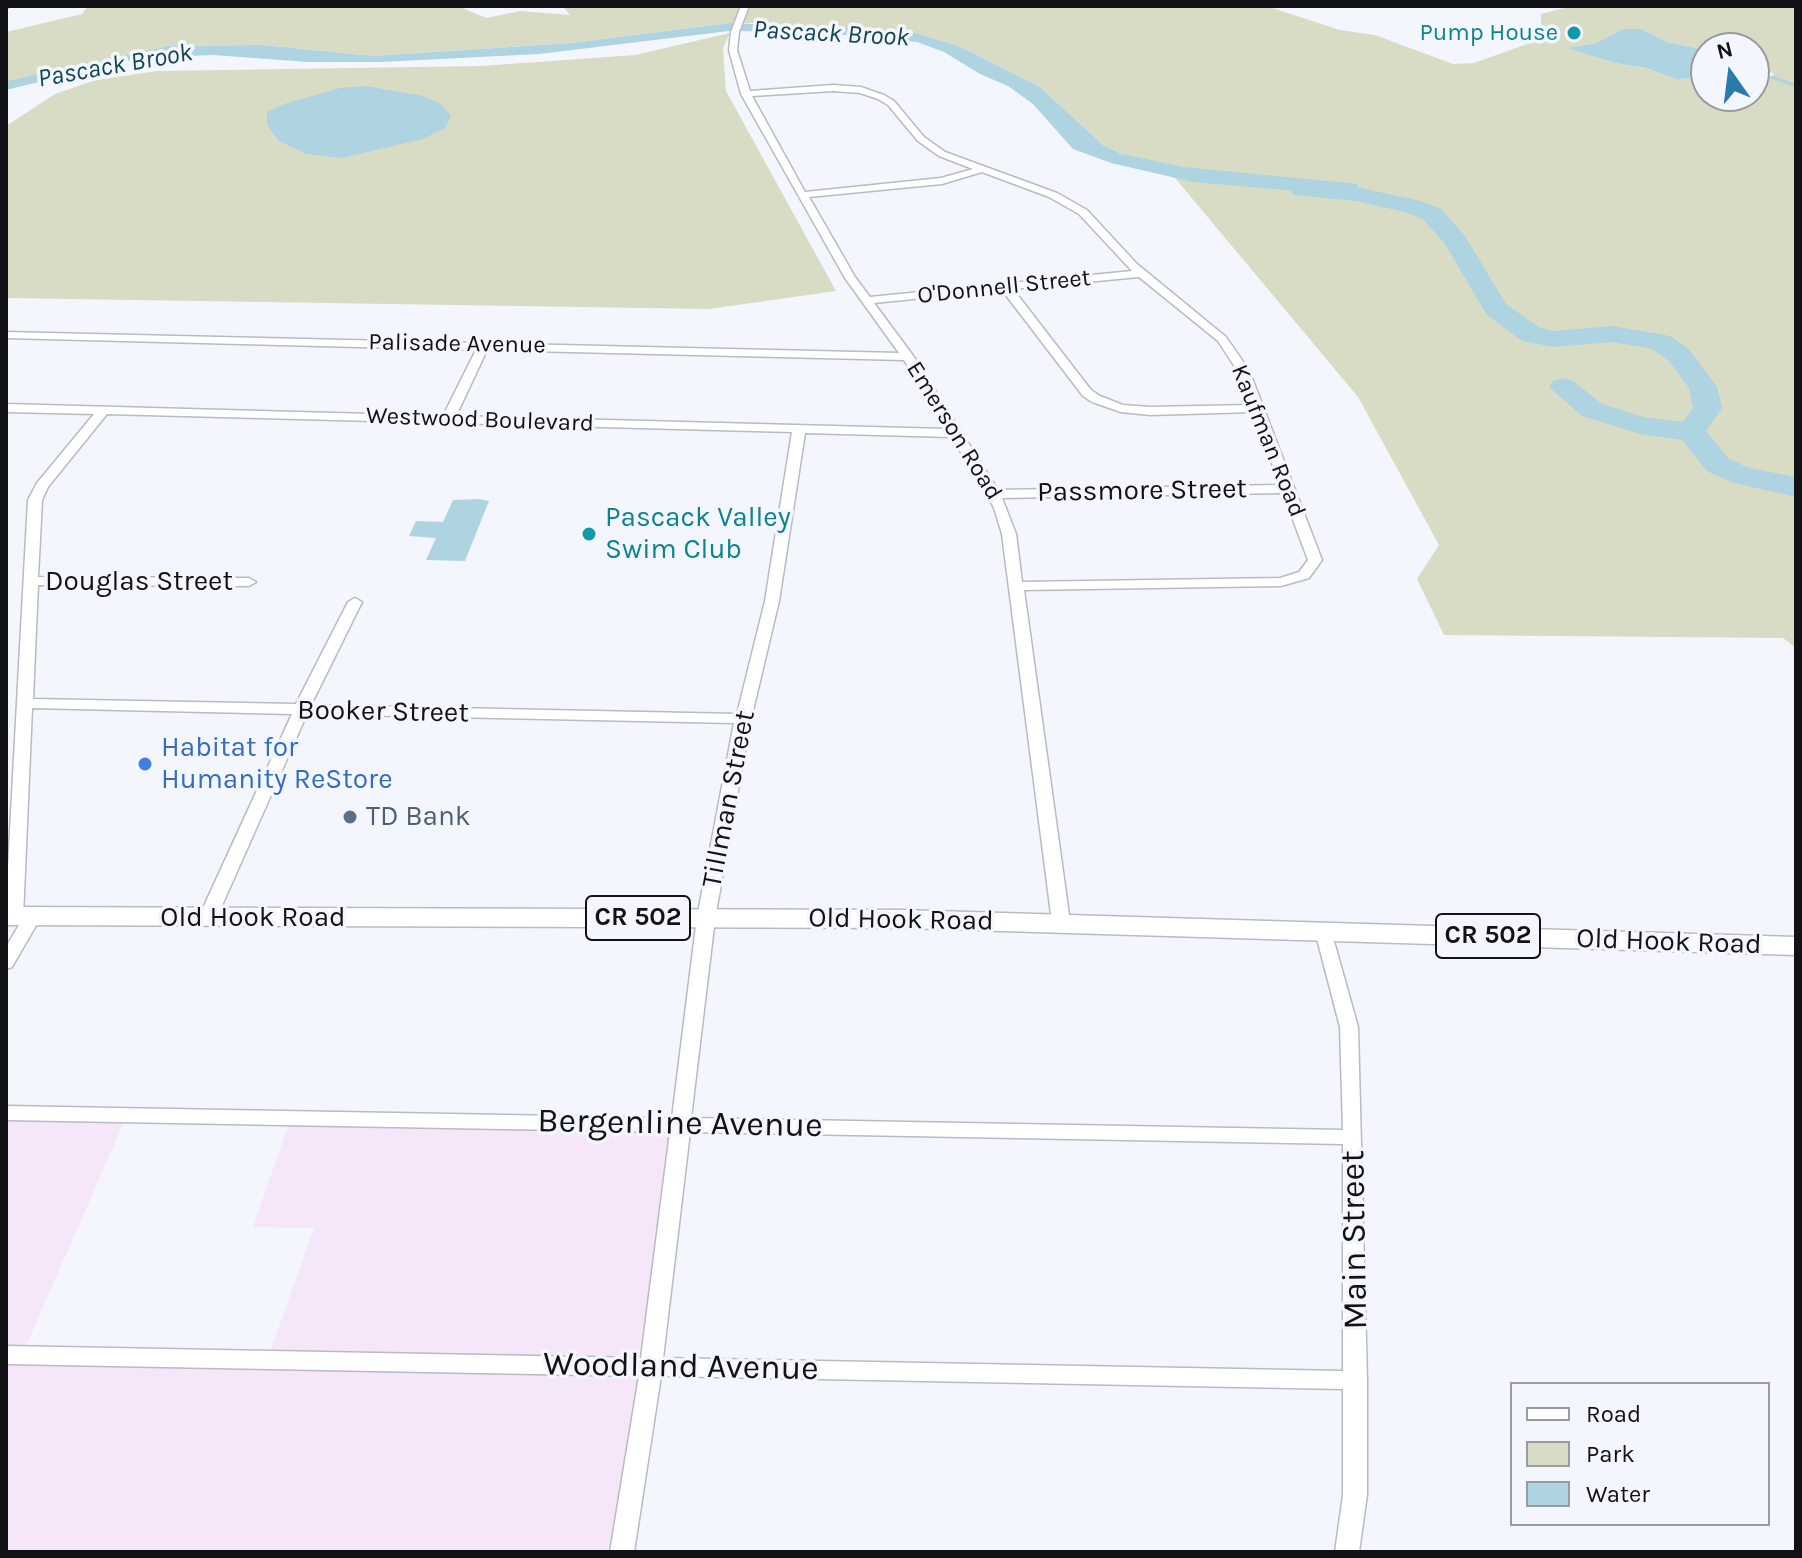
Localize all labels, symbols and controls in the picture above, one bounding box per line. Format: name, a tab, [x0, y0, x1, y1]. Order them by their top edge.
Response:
water label: Pascack Brook	[752, 14, 910, 54]
place label: Pump House	[1419, 19, 1558, 47]
marker: Pump House	[1565, 24, 1583, 42]
north arrow	[1690, 32, 1770, 112]
text: N	[1714, 36, 1735, 65]
water label: Pascack Brook	[35, 37, 195, 95]
street label: O'Donnell Street	[916, 264, 1092, 310]
street label: Palisade Avenue	[368, 328, 546, 360]
street label: Emerson Road	[900, 356, 1008, 506]
street label: Kaufman Road	[1224, 361, 1312, 521]
street label: Westwood Boulevard	[366, 402, 594, 438]
street label: Passmore Street	[1037, 472, 1247, 510]
place label: Pascack Valley Swim Club	[605, 501, 791, 567]
marker: Pascack Valley Swim Club	[580, 525, 598, 543]
street label: Douglas Street	[45, 565, 233, 599]
street label: Booker Street	[297, 694, 469, 730]
street label: Tillman Street	[695, 707, 763, 891]
place label: Habitat for Humanity ReStore	[161, 731, 393, 797]
marker: Habitat for Humanity ReStore	[136, 755, 154, 773]
place label: TD Bank	[366, 800, 471, 834]
marker: TD Bank	[341, 808, 359, 826]
road number: CR 502	[586, 896, 690, 940]
street label: Old Hook Road	[160, 901, 346, 935]
street label: Old Hook Road	[808, 902, 994, 938]
road number: CR 502	[1436, 914, 1540, 958]
street label: Old Hook Road	[1576, 922, 1762, 962]
street label: Bergenline Avenue	[537, 1101, 823, 1147]
street label: Main Street	[1333, 1150, 1377, 1330]
street label: Woodland Avenue	[543, 1344, 819, 1390]
legend	[1510, 1382, 1770, 1526]
text: Road	[1586, 1400, 1641, 1428]
text: Park	[1586, 1440, 1635, 1468]
text: Water	[1586, 1480, 1650, 1508]

